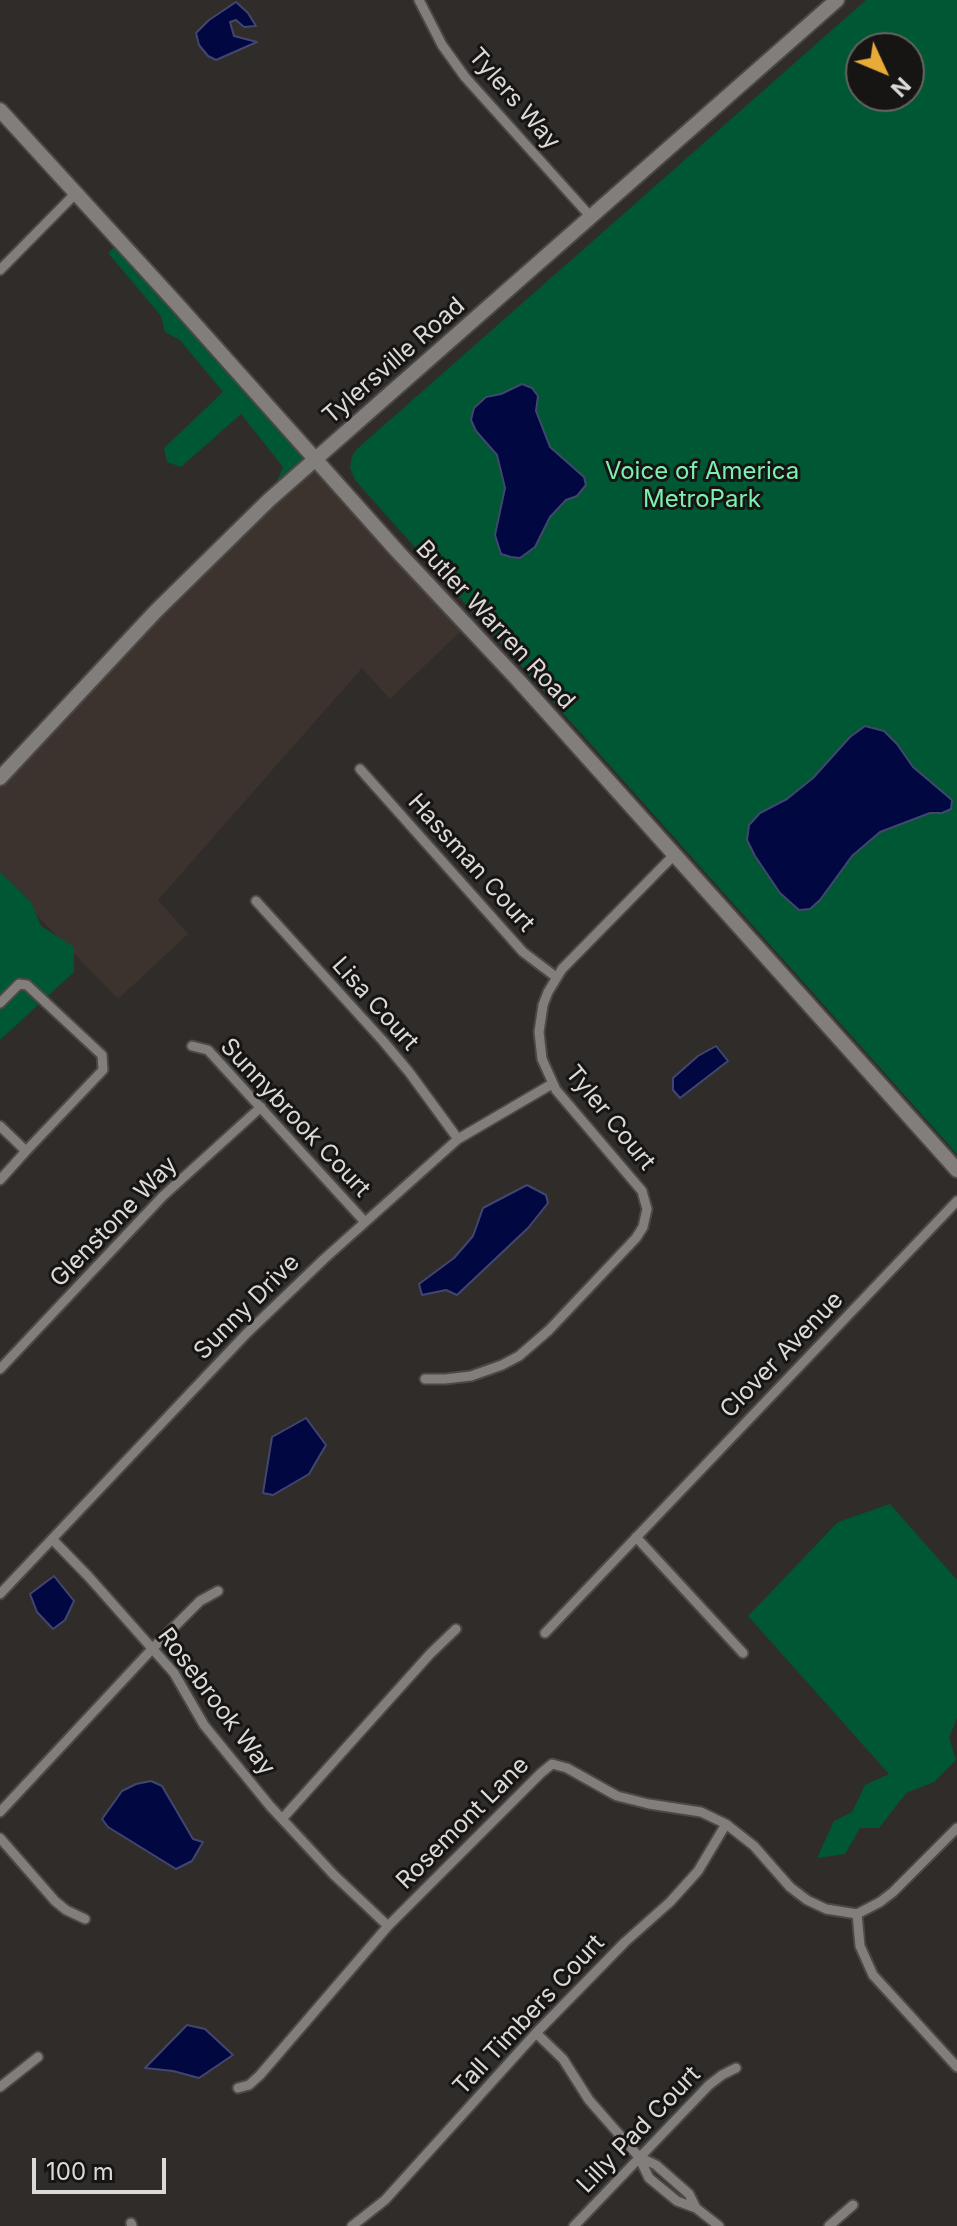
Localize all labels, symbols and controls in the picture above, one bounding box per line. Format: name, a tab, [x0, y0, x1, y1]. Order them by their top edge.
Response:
north arrow	[845, 32, 925, 112]
street label: Tylers Way	[462, 42, 566, 156]
text: N	[886, 72, 916, 102]
street label: Tylersville Road	[317, 292, 471, 430]
park label: Voice of America MetroPark	[605, 458, 799, 514]
street label: Butler Warren Road	[409, 535, 581, 715]
street label: Hassman Court	[402, 788, 540, 938]
street label: Lisa Court	[326, 951, 424, 1057]
street label: Sunnybrook Court	[214, 1033, 376, 1203]
street label: Tyler Court	[559, 1060, 661, 1176]
street label: Glenstone Way	[44, 1151, 184, 1293]
street label: Sunny Drive	[188, 1248, 306, 1366]
street label: Clover Avenue	[715, 1286, 849, 1424]
street label: Rosebrook Way	[151, 1623, 281, 1781]
street label: Rosemont Lane	[391, 1751, 535, 1895]
street label: Tall Timbers Court	[447, 1929, 611, 2101]
street label: Lilly Pad Court	[571, 2061, 707, 2199]
scale bar	[36, 2142, 170, 2192]
text: 100 m	[46, 2157, 114, 2186]

